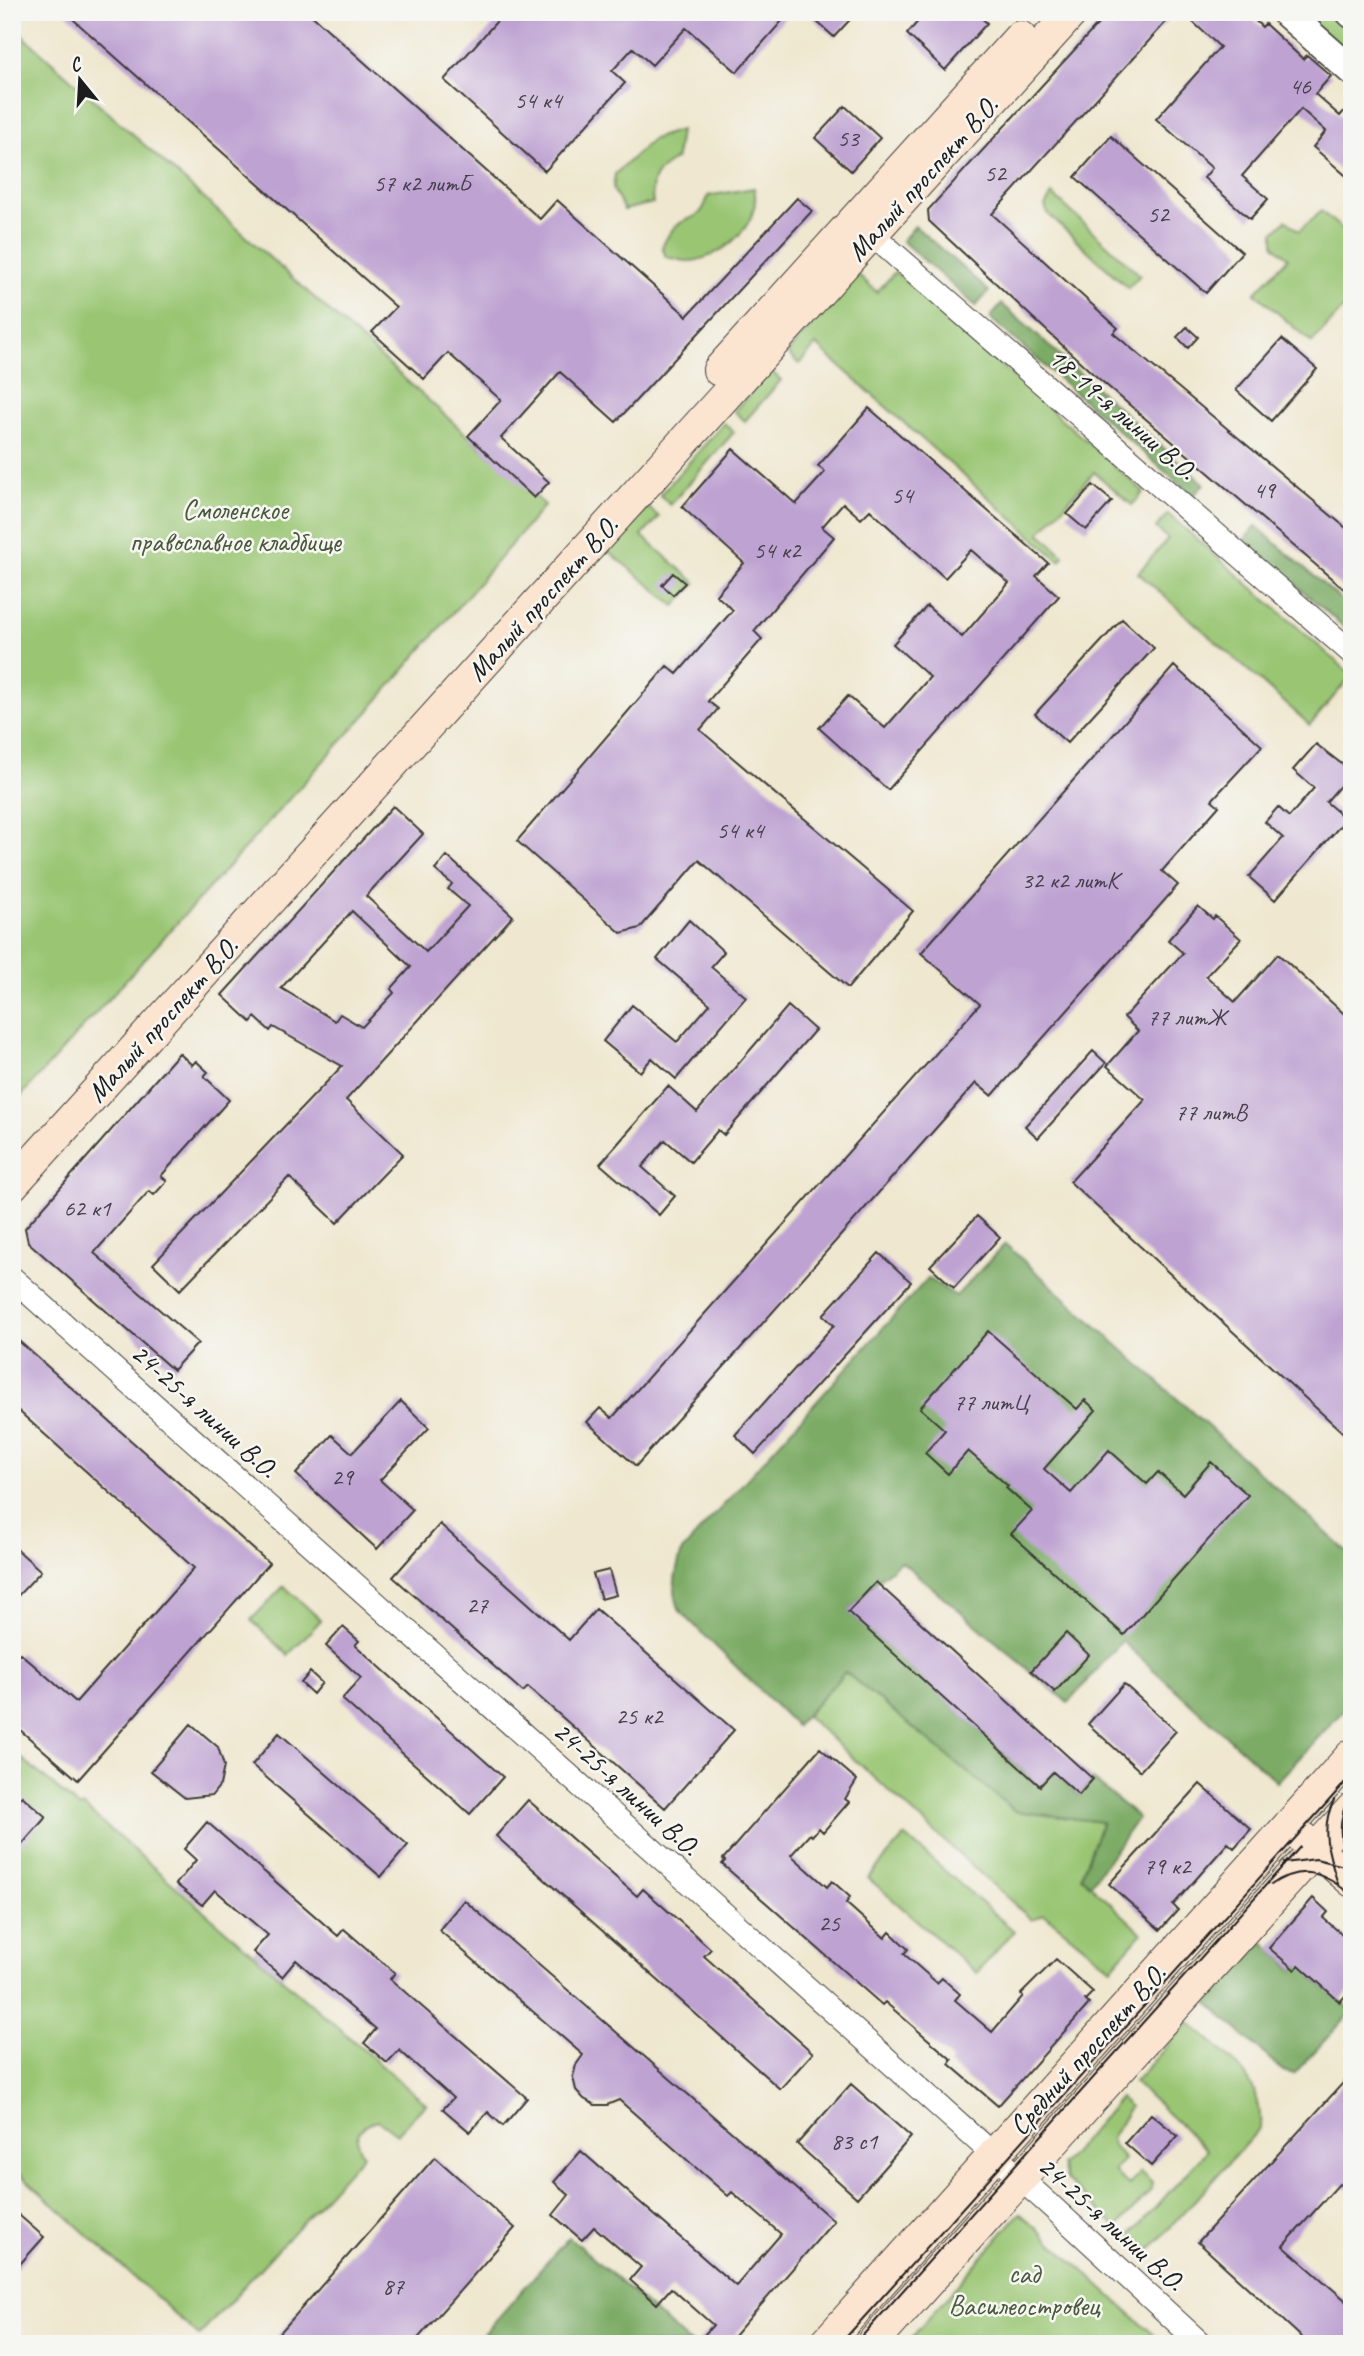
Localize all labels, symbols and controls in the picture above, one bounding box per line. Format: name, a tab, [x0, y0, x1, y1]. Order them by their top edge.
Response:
north arrow	[46, 46, 116, 116]
text: С	[67, 51, 86, 78]
house number: 46	[1289, 71, 1312, 101]
house number: 54 к4	[514, 85, 564, 115]
street label: Малый проспект В.О.	[839, 88, 1006, 268]
house number: 53	[837, 123, 861, 153]
house number: 52	[984, 158, 1008, 188]
house number: 57 к2 литБ	[373, 168, 474, 198]
house number: 52	[1147, 199, 1171, 229]
street label: 18-19-я линии В.О.	[1041, 339, 1205, 488]
house number: 49	[1253, 475, 1277, 505]
house number: 54	[891, 480, 915, 510]
park label: Смоленское православное кладбище	[129, 492, 342, 559]
street label: Малый проспект В.О.	[459, 508, 626, 688]
house number: 54 к2	[753, 535, 803, 565]
house number: 54 к4	[716, 815, 766, 845]
house number: 32 к2 литК	[1022, 865, 1123, 895]
street label: Малый проспект В.О.	[79, 929, 246, 1109]
house number: 77 литЖ	[1147, 1002, 1230, 1032]
house number: 77 литВ	[1175, 1097, 1249, 1127]
house number: 62 к1	[63, 1193, 112, 1223]
street label: 24-25-я линии В.О.	[124, 1335, 286, 1486]
house number: 77 литЦ	[953, 1387, 1031, 1417]
house number: 29	[331, 1462, 355, 1492]
house number: 27	[466, 1590, 489, 1620]
house number: 25 к2	[615, 1701, 665, 1731]
street label: 24-25-я линии В.О.	[546, 1713, 708, 1864]
house number: 79 к2	[1143, 1851, 1193, 1881]
house number: 25	[818, 1908, 841, 1938]
street label: Средний проспект В.О.	[1001, 1956, 1174, 2142]
house number: 83 с1	[831, 2126, 879, 2156]
street label: 24-25-я линии В.О.	[1031, 2148, 1193, 2299]
park label: сад Василеостровец	[948, 2256, 1101, 2323]
house number: 87	[382, 2271, 405, 2301]

